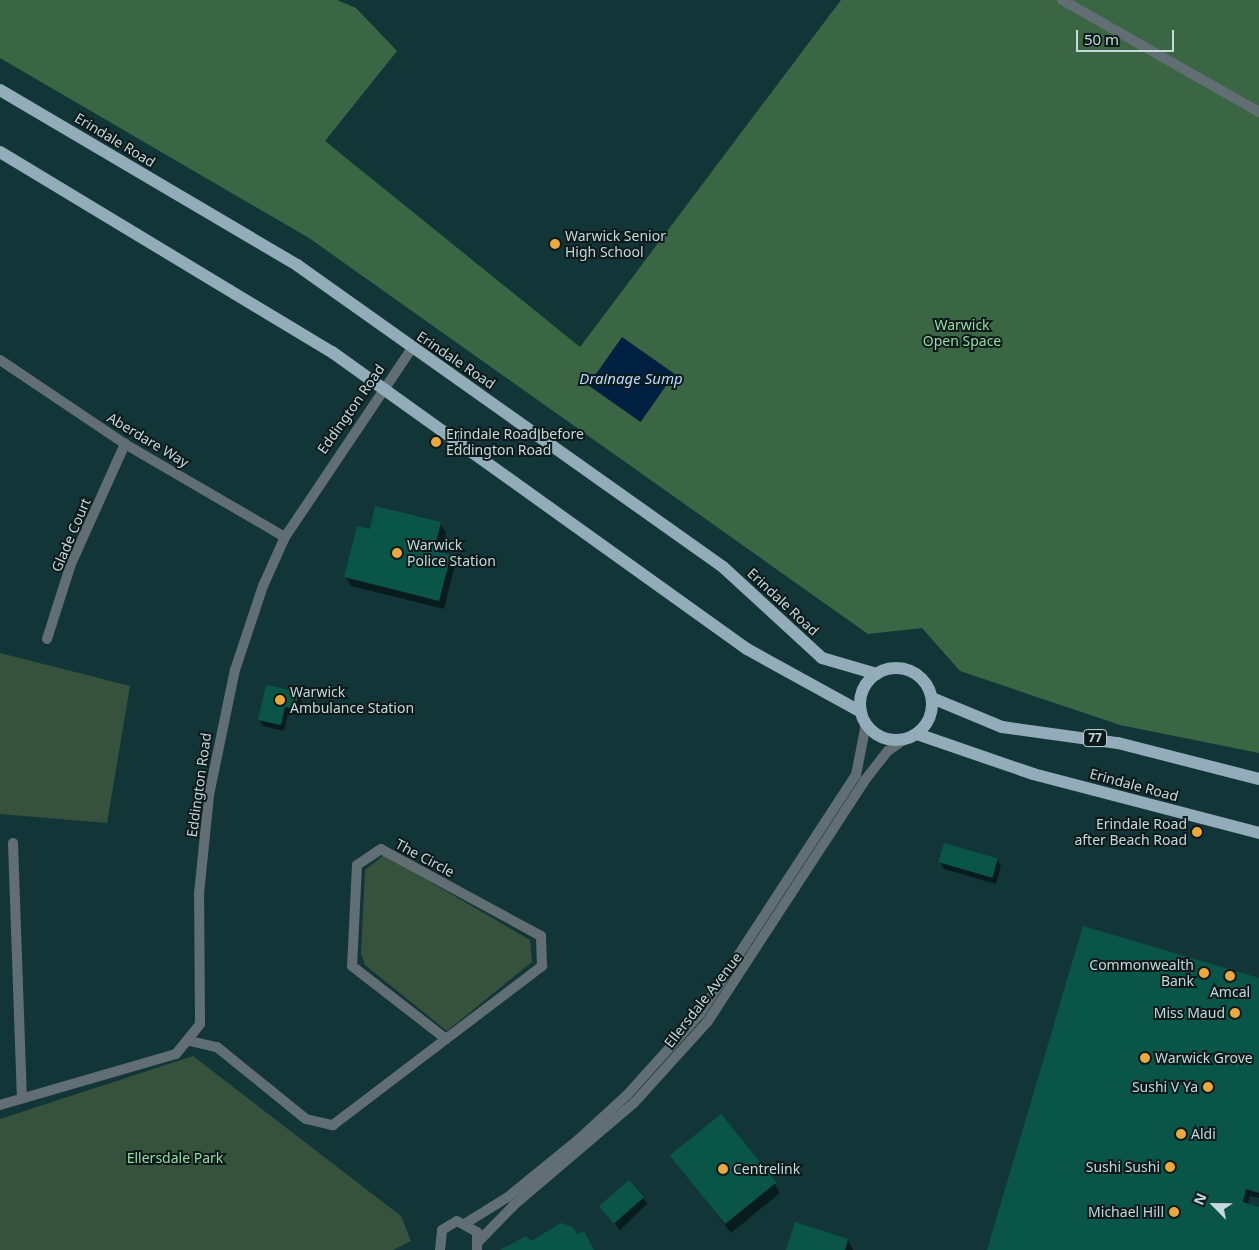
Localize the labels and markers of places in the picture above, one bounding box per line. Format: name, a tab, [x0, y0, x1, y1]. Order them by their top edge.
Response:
place label: Warwick Senior High School	[565, 228, 666, 260]
marker: Warwick Senior High School	[549, 238, 561, 250]
place label: Erindale Road before Eddington Road	[446, 426, 584, 458]
marker: Erindale Road before Eddington Road	[430, 436, 442, 448]
place label: Warwick Police Station	[407, 537, 496, 570]
marker: Warwick Police Station	[391, 547, 403, 559]
place label: Warwick Ambulance Station	[290, 684, 414, 716]
marker: Warwick Ambulance Station	[274, 694, 286, 706]
place label: Erindale Road after Beach Road	[1074, 816, 1187, 849]
marker: Erindale Road after Beach Road	[1191, 826, 1203, 838]
place label: Commonwealth Bank	[1089, 957, 1194, 990]
marker: Commonwealth Bank	[1198, 967, 1210, 979]
marker: Amcal	[1224, 970, 1236, 982]
place label: Amcal	[1210, 984, 1250, 1000]
place label: Miss Maud	[1154, 1005, 1225, 1021]
marker: Miss Maud	[1229, 1007, 1241, 1019]
place label: Warwick Grove	[1155, 1050, 1253, 1066]
marker: Warwick Grove	[1139, 1052, 1151, 1064]
place label: Sushi V Ya	[1132, 1079, 1198, 1095]
marker: Sushi V Ya	[1202, 1081, 1214, 1093]
place label: Aldi	[1191, 1126, 1216, 1142]
marker: Aldi	[1175, 1128, 1187, 1140]
place label: Sushi Sushi	[1086, 1159, 1160, 1175]
place label: Centrelink	[733, 1161, 800, 1177]
marker: Sushi Sushi	[1164, 1161, 1176, 1173]
marker: Centrelink	[717, 1163, 729, 1175]
place label: Michael Hill	[1088, 1204, 1164, 1220]
marker: Michael Hill	[1168, 1206, 1180, 1218]

